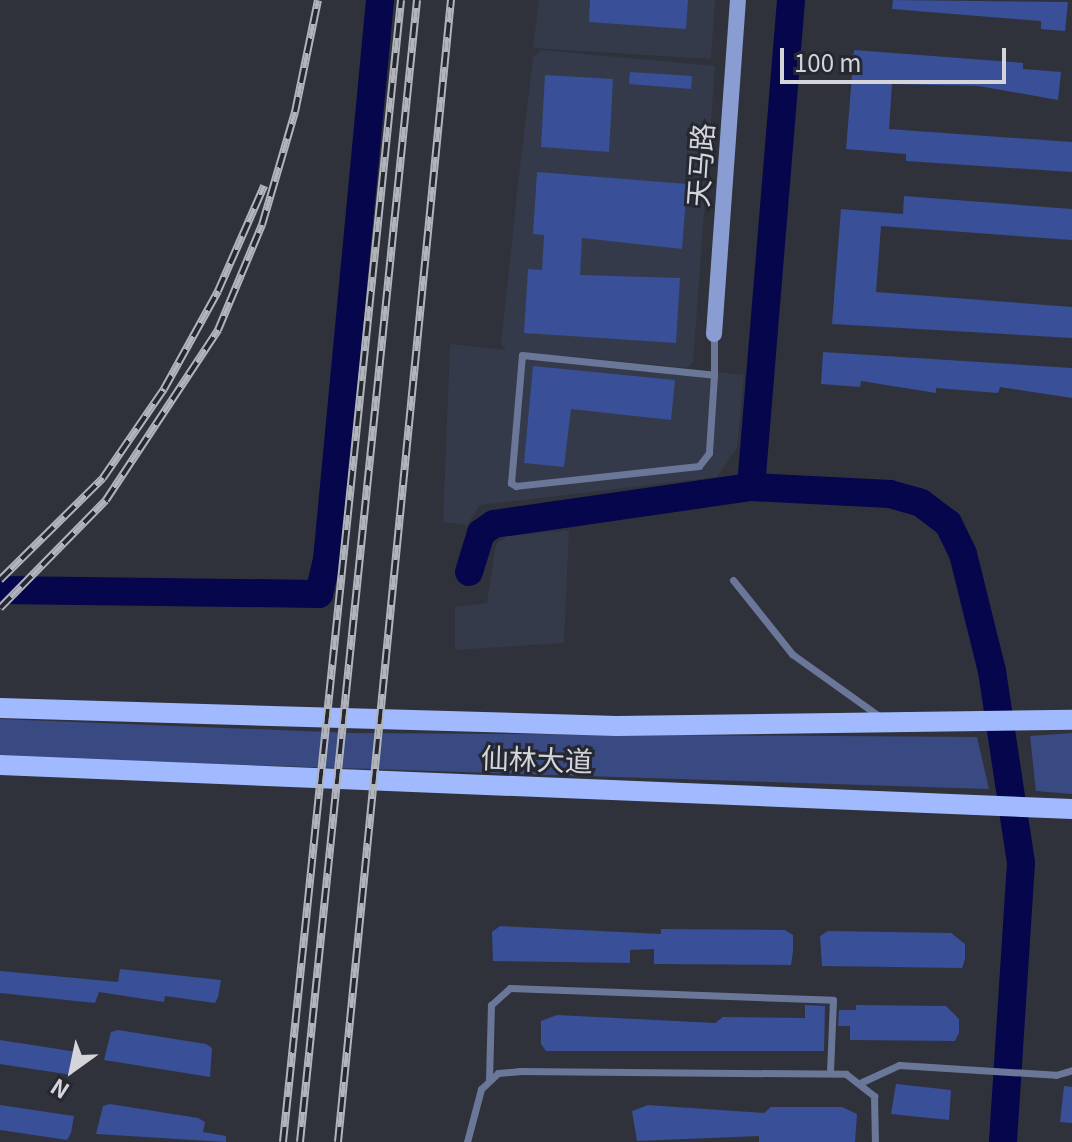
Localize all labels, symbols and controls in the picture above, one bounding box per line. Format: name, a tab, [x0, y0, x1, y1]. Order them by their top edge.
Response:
scale bar	[784, 32, 1010, 82]
text: 100 m	[794, 44, 862, 79]
street label: 天马路	[679, 122, 719, 208]
street label: 仙林大道	[480, 739, 594, 777]
north arrow	[32, 1030, 112, 1110]
text: N	[43, 1072, 75, 1108]

